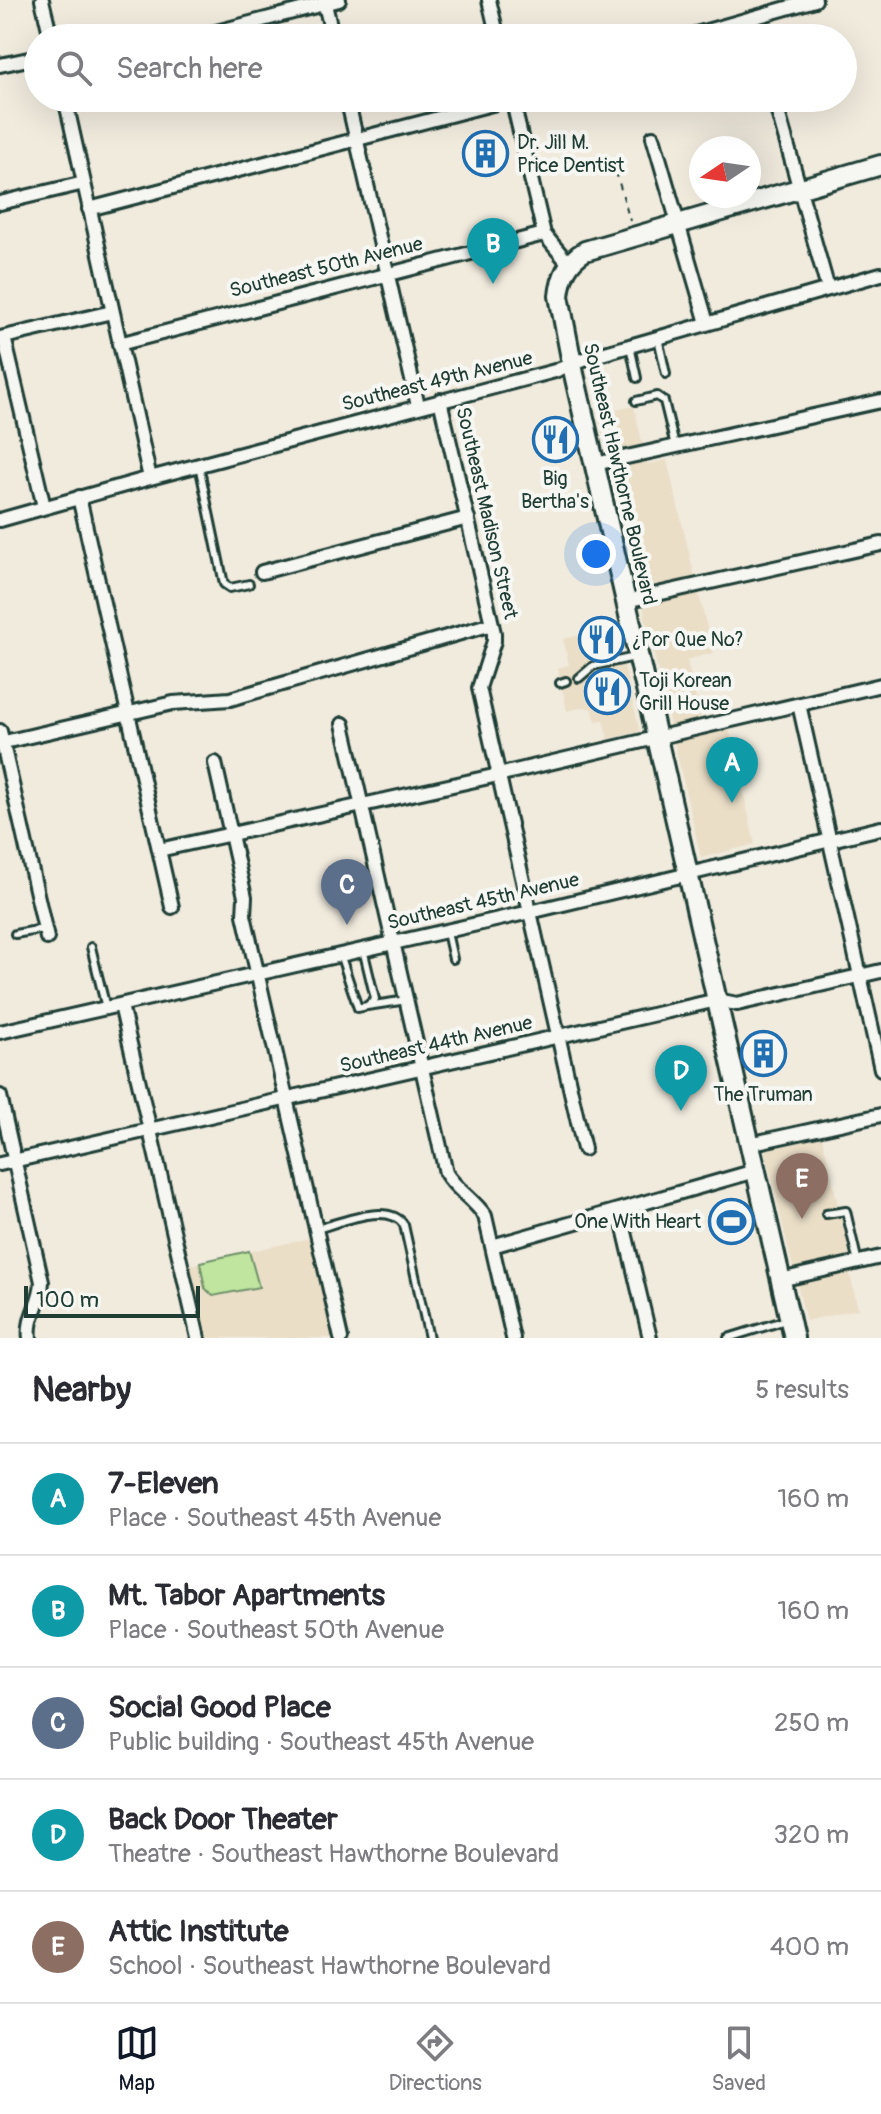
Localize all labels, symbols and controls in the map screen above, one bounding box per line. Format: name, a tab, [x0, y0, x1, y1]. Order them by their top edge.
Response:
search box	[24, 24, 857, 112]
icon: search	[52, 46, 96, 90]
text: Search here	[116, 50, 263, 87]
building icon: Dr. Jill M. Price Dentist	[462, 130, 510, 178]
place label: Dr. Jill M. Price Dentist	[517, 130, 625, 178]
north arrow	[689, 136, 761, 208]
pin: B	[467, 218, 519, 284]
street label: Southeast 50th Avenue	[227, 231, 425, 303]
street label: Southeast Hawthorne Boulevard	[578, 340, 662, 608]
street label: Southeast 49th Avenue	[339, 345, 535, 417]
street label: Southeast Madison Street	[450, 405, 524, 622]
restaurant icon: Big Bertha's	[531, 415, 579, 463]
place label: Big Bertha's	[521, 466, 589, 514]
your location	[576, 534, 616, 574]
restaurant icon: ¿Por Que No?	[577, 615, 625, 663]
place label: ¿Por Que No?	[632, 627, 744, 652]
restaurant icon: Toji Korean Grill House	[584, 667, 632, 715]
place label: Toji Korean Grill House	[639, 668, 732, 716]
pin: A	[706, 737, 758, 803]
pin: C	[321, 859, 373, 925]
street label: Southeast 45th Avenue	[385, 867, 581, 935]
street label: Southeast 44th Avenue	[337, 1010, 535, 1078]
building icon: The Truman	[739, 1030, 787, 1078]
pin: D	[655, 1045, 707, 1111]
place label: The Truman	[713, 1082, 813, 1107]
pin: E	[776, 1153, 828, 1219]
sports icon: One With Heart	[708, 1197, 756, 1245]
place label: One With Heart	[574, 1209, 702, 1234]
scale bar	[24, 1282, 200, 1318]
text: 100 m	[36, 1286, 99, 1314]
text: Nearby	[32, 1369, 131, 1412]
text: 5 results	[755, 1374, 849, 1406]
text: 7-Eleven	[108, 1465, 219, 1502]
text: A	[50, 1483, 66, 1515]
text: 160 m	[777, 1483, 849, 1515]
text: Place · Southeast 45th Avenue	[108, 1502, 441, 1534]
text: Mt. Tabor Apartments	[108, 1577, 385, 1614]
text: B	[51, 1595, 65, 1627]
text: 160 m	[777, 1595, 849, 1627]
text: Place · Southeast 50th Avenue	[108, 1614, 444, 1646]
text: Social Good Place	[108, 1689, 331, 1726]
text: C	[50, 1707, 66, 1739]
text: 250 m	[774, 1707, 849, 1739]
text: Public building · Southeast 45th Avenue	[108, 1726, 534, 1758]
text: Back Door Theater	[108, 1801, 338, 1838]
text: D	[50, 1819, 66, 1851]
text: 320 m	[773, 1819, 849, 1851]
text: Theatre · Southeast Hawthorne Boulevard	[108, 1838, 559, 1870]
text: Attic Institute	[108, 1913, 288, 1950]
text: E	[51, 1931, 65, 1963]
text: 400 m	[770, 1931, 849, 1963]
text: School · Southeast Hawthorne Boulevard	[108, 1950, 551, 1982]
tab: Map	[115, 2021, 159, 2097]
tab: Directions	[389, 2021, 482, 2097]
tab: Saved	[712, 2021, 766, 2097]

